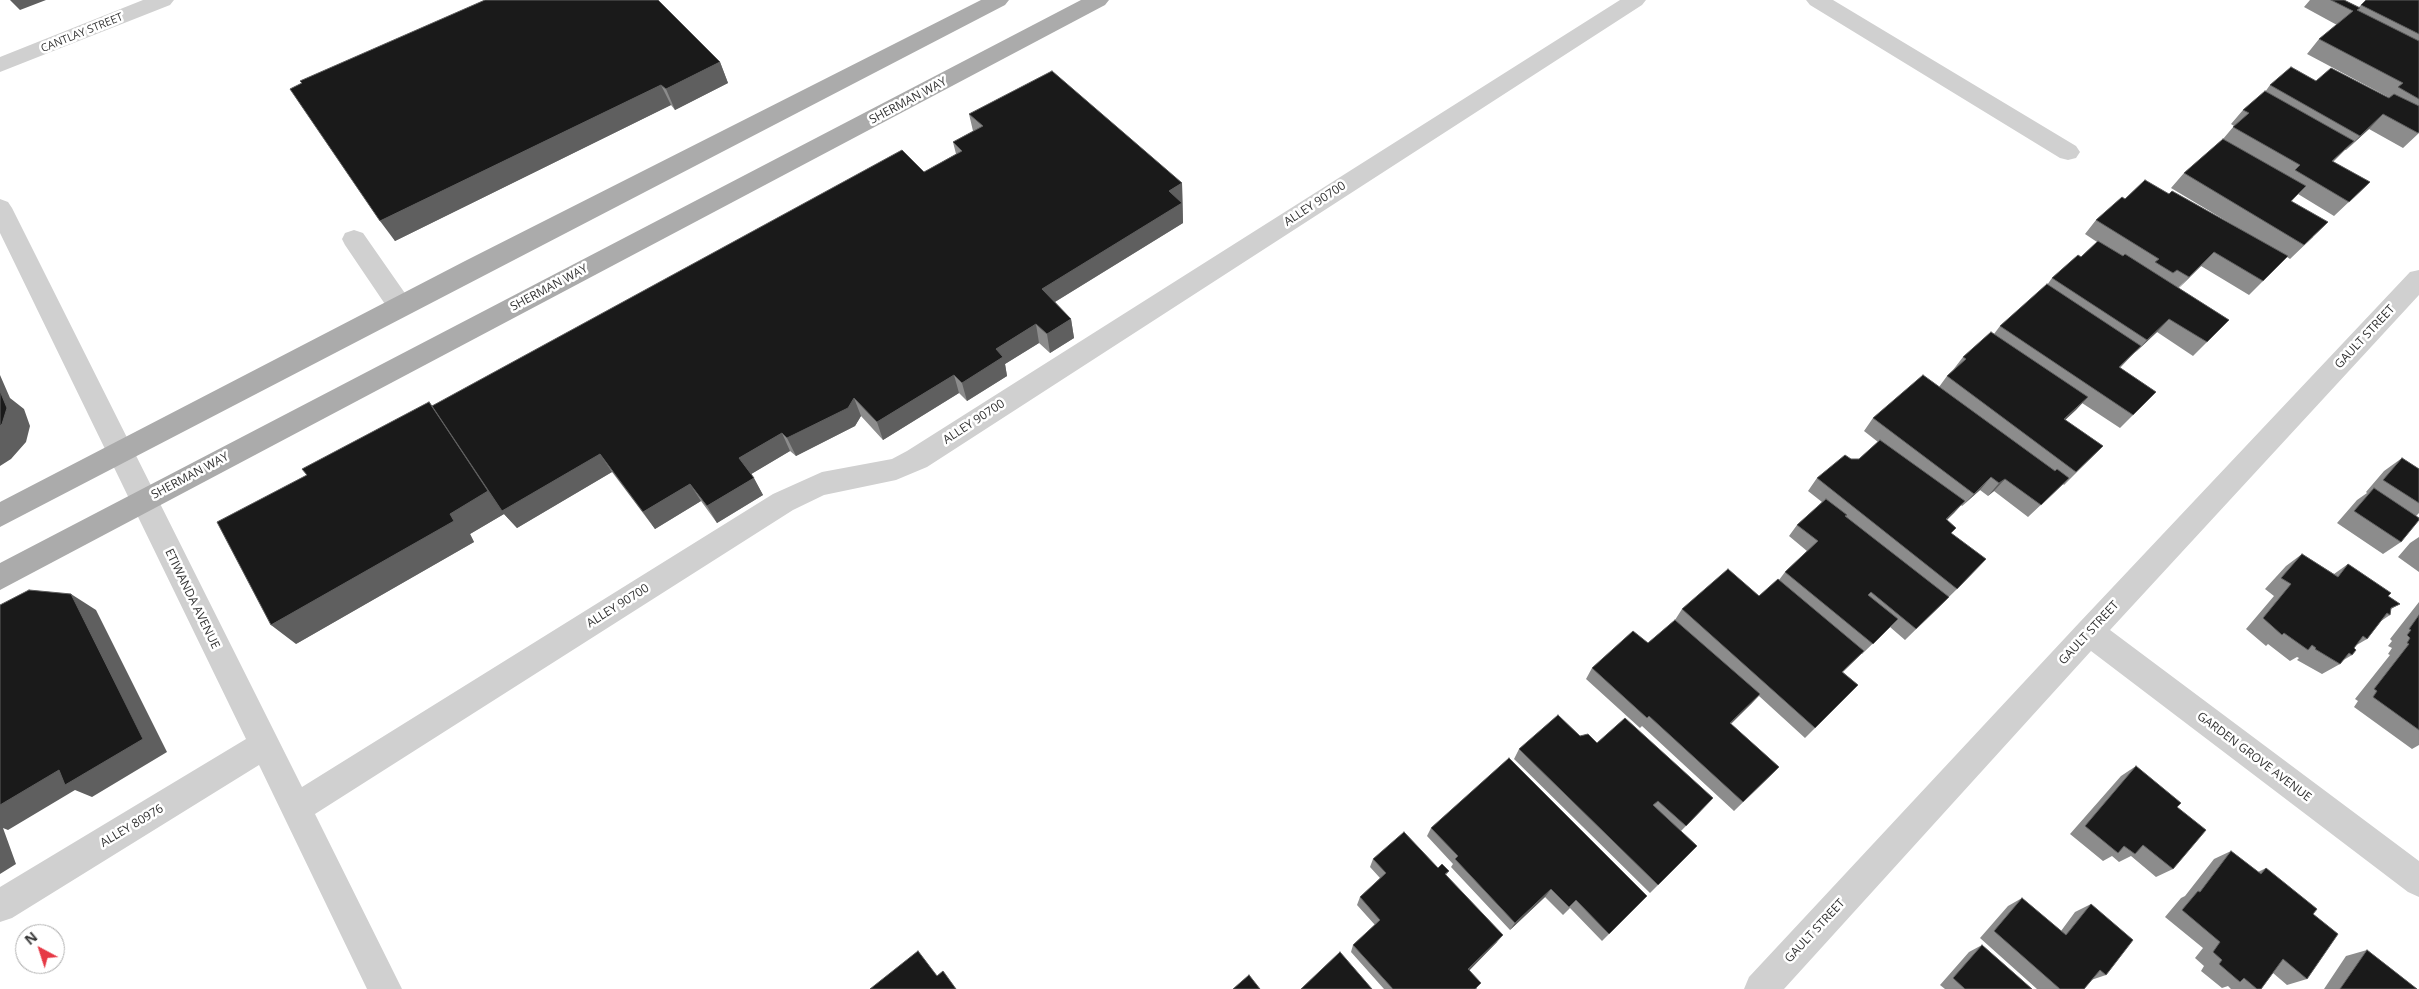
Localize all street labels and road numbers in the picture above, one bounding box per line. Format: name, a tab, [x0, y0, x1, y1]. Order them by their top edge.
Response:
street label: CANTLAY STREET	[39, 11, 125, 55]
street label: SHERMAN WAY	[867, 75, 949, 127]
street label: ALLEY 90700	[1281, 179, 1349, 229]
street label: SHERMAN WAY	[508, 262, 590, 314]
street label: GAULT STREET	[2332, 302, 2398, 372]
street label: ALLEY 90700	[940, 397, 1008, 447]
street label: SHERMAN WAY	[149, 450, 231, 502]
street label: ETIWANDA AVENUE	[162, 547, 222, 651]
street label: ALLEY 90700	[584, 581, 652, 631]
street label: GAULT STREET	[2056, 598, 2122, 668]
street label: GARDEN GROVE AVENUE	[2194, 709, 2314, 805]
street label: ALLEY 80976	[98, 802, 166, 850]
street label: GAULT STREET	[1782, 896, 1848, 966]

